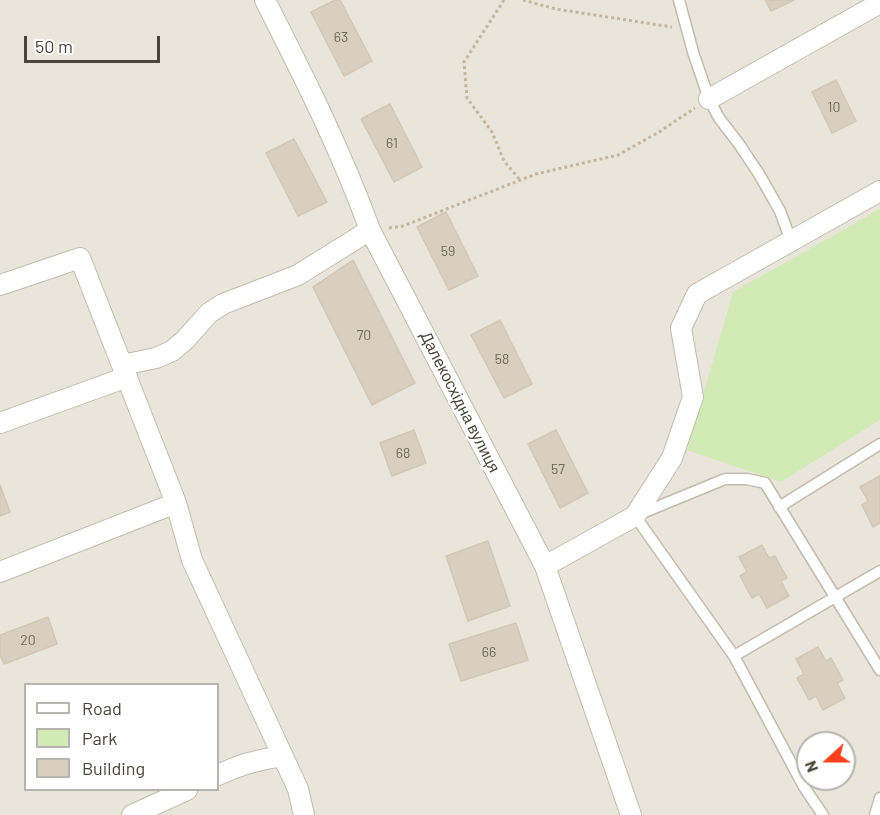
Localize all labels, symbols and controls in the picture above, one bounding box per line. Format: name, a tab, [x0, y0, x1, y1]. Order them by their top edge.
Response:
scale bar	[27, 24, 164, 62]
house number: 63	[334, 29, 348, 45]
text: 50 m	[35, 35, 73, 57]
house number: 10	[828, 99, 840, 115]
house number: 61	[386, 135, 398, 151]
house number: 59	[441, 243, 455, 259]
house number: 70	[357, 327, 371, 343]
street label: Далекосхідна вулиця	[416, 328, 504, 476]
house number: 58	[495, 351, 509, 367]
house number: 68	[396, 445, 410, 461]
house number: 57	[551, 461, 565, 477]
house number: 20	[20, 632, 36, 648]
house number: 66	[482, 644, 496, 660]
legend	[24, 683, 219, 791]
text: Road	[82, 697, 122, 719]
text: Park	[82, 727, 117, 749]
north arrow	[796, 731, 856, 791]
text: Building	[82, 757, 145, 779]
text: N	[800, 759, 821, 775]

